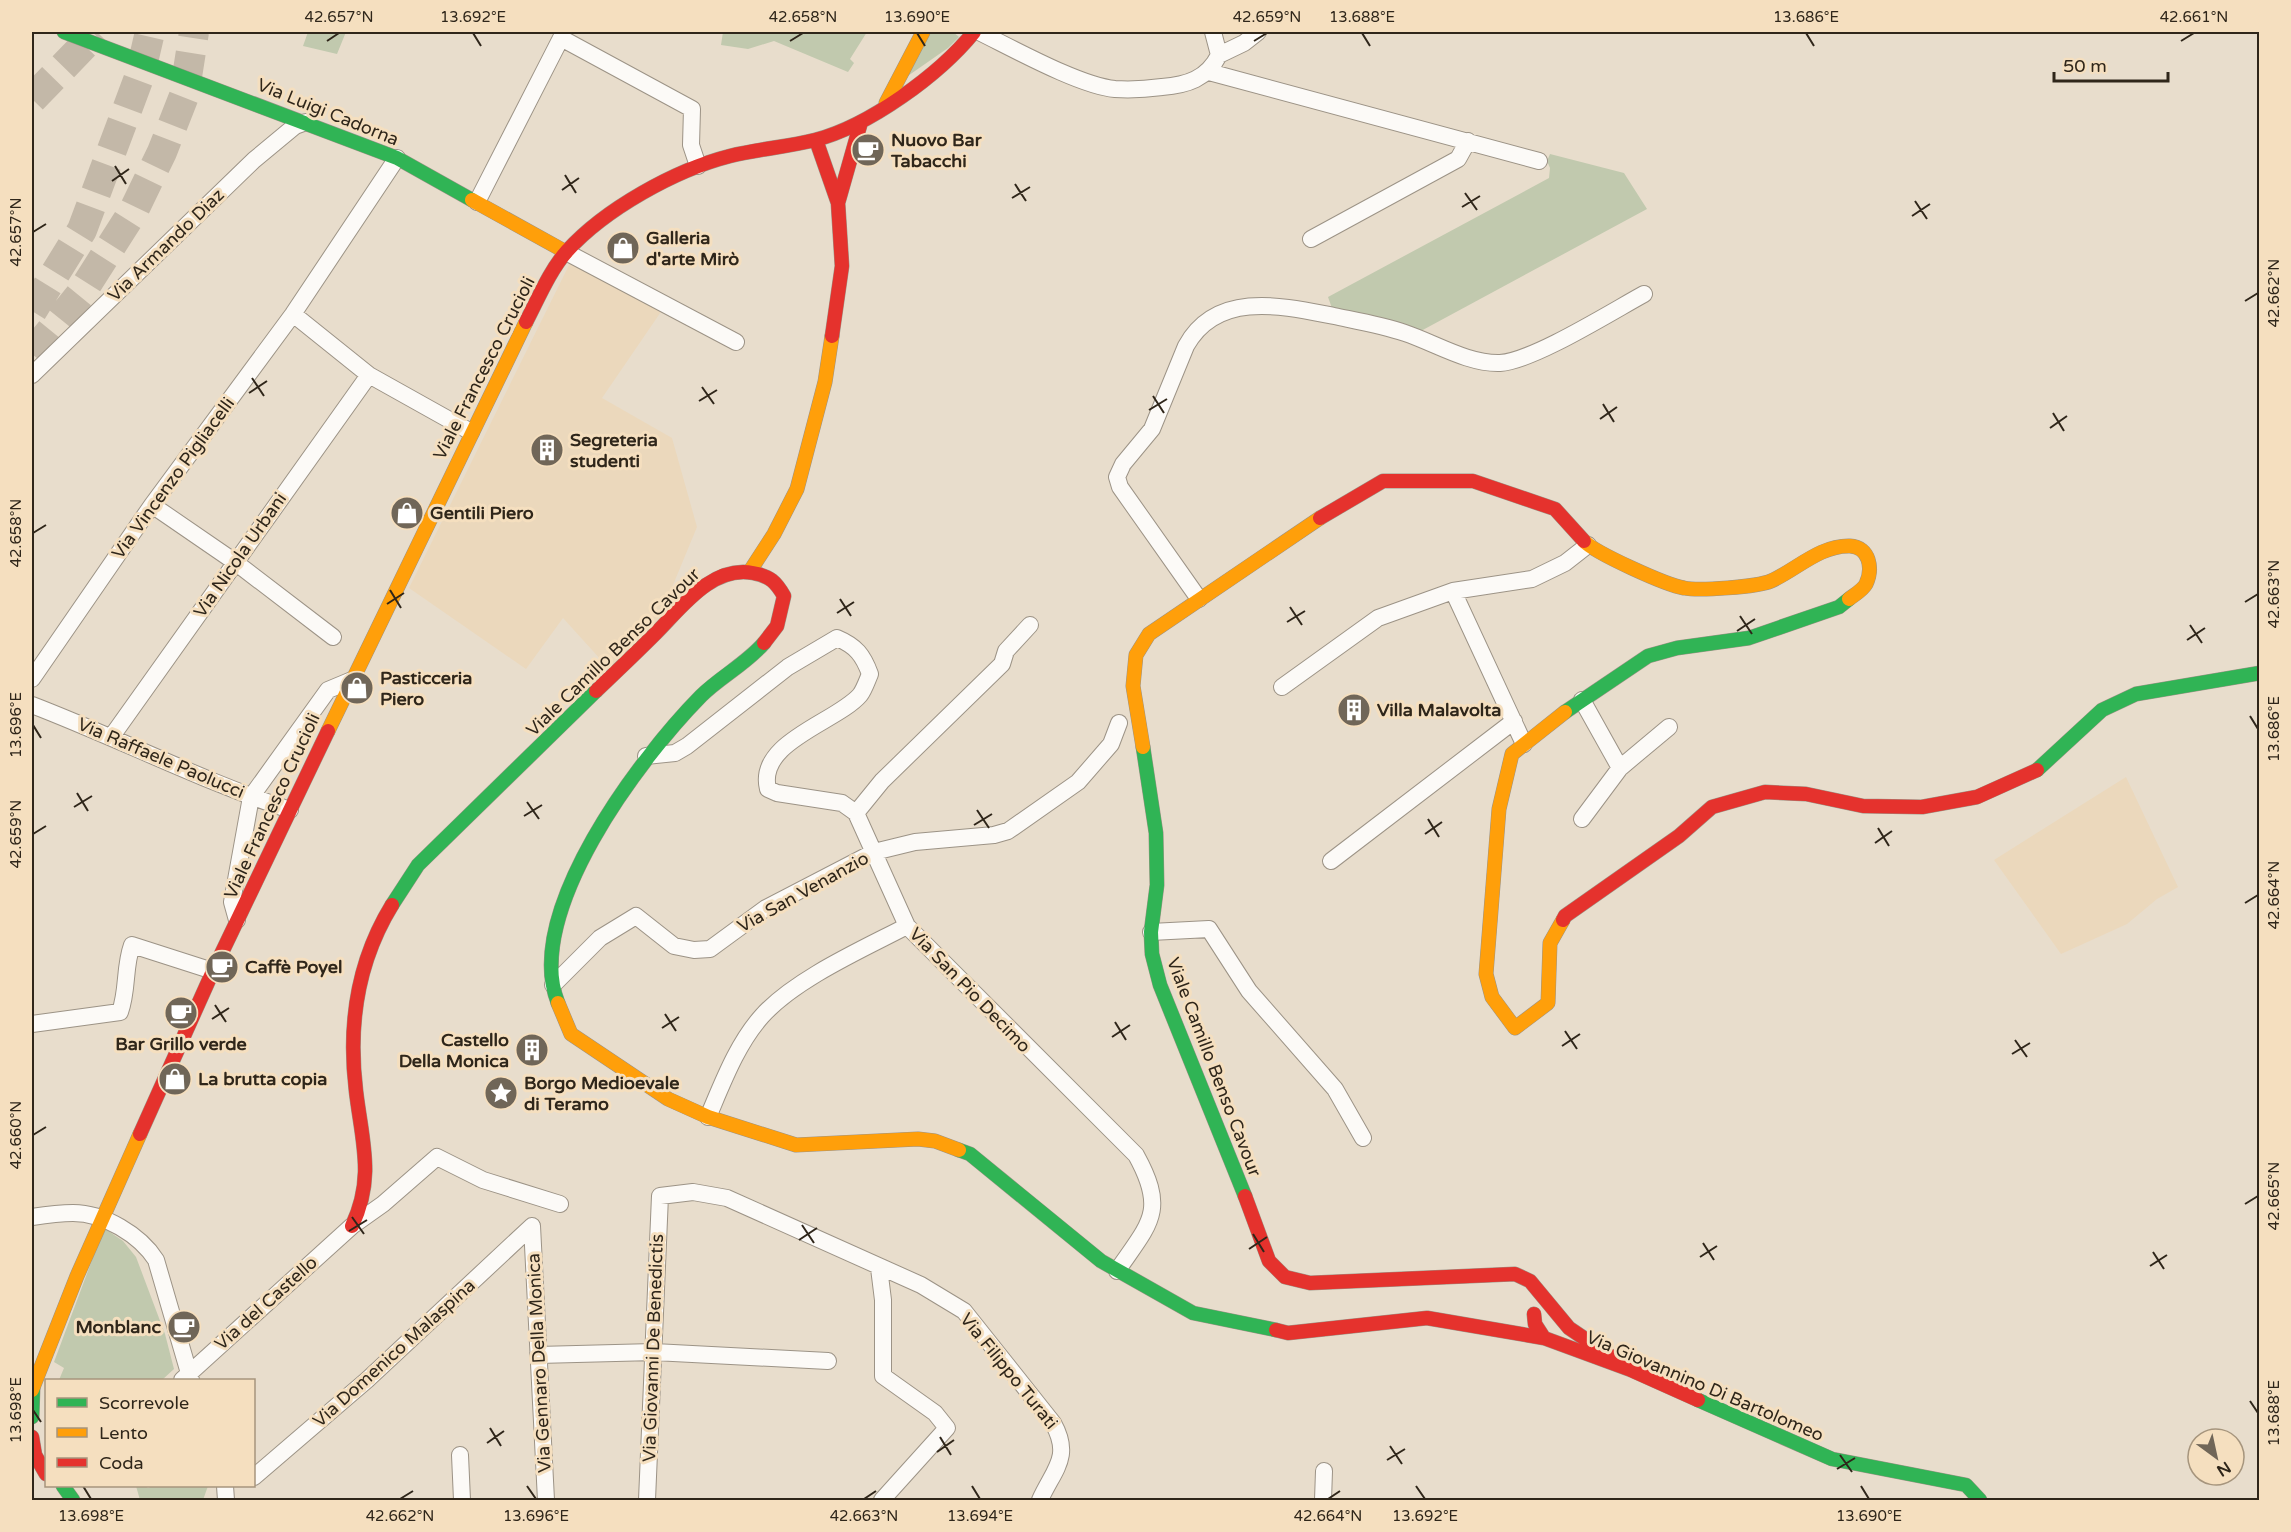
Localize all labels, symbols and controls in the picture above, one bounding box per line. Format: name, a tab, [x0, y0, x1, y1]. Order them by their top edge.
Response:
text: 42.657°N	[304, 8, 374, 26]
text: 13.692°E	[440, 8, 506, 26]
text: 42.658°N	[769, 8, 837, 26]
text: 13.690°E	[884, 8, 950, 26]
text: 42.659°N	[1233, 8, 1301, 26]
text: 13.688°E	[1329, 8, 1395, 26]
text: 13.686°E	[1773, 8, 1839, 26]
text: 42.661°N	[2160, 8, 2228, 26]
scale bar	[2054, 45, 2168, 83]
text: 50 m	[2063, 55, 2107, 77]
street label: Via Luigi Cadorna	[254, 74, 402, 150]
place label: Nuovo Bar Tabacchi	[890, 129, 983, 172]
cafe icon: Nuovo Bar Tabacchi	[850, 132, 886, 168]
street label: Via Armando Diaz	[103, 184, 229, 306]
text: 42.657°N	[7, 197, 25, 267]
place label: Galleria d'arte Mirò	[646, 227, 739, 270]
shop icon: Galleria d'arte Mirò	[605, 230, 641, 266]
text: 42.662°N	[2265, 259, 2283, 327]
street label: Viale Francesco Crucioli	[428, 273, 540, 463]
street label: Via Vincenzo Pigliacelli	[107, 393, 239, 563]
place label: Segreteria studenti	[570, 429, 658, 472]
building icon: Segreteria studenti	[529, 432, 565, 468]
street label: Via Nicola Urbani	[189, 488, 291, 622]
shop icon: Gentili Piero	[389, 495, 425, 531]
text: 42.658°N	[7, 499, 25, 567]
place label: Gentili Piero	[430, 502, 534, 524]
text: 42.663°N	[2265, 560, 2283, 628]
street label: Viale Camillo Benso Cavour	[522, 563, 704, 741]
place label: Pasticceria Piero	[380, 667, 472, 710]
shop icon: Pasticceria Piero	[339, 670, 375, 706]
text: 13.696°E	[7, 692, 25, 758]
building icon: Villa Malavolta	[1336, 692, 1372, 728]
text: 13.686°E	[2265, 696, 2283, 762]
place label: Villa Malavolta	[1377, 699, 1501, 721]
street label: Viale Francesco Crucioli	[219, 710, 325, 902]
street label: Via Raffaele Paolucci	[74, 713, 248, 803]
text: 42.659°N	[7, 800, 25, 868]
street label: Via San Venanzio	[734, 847, 872, 937]
text: 42.664°N	[2265, 861, 2283, 929]
street label: Via San Pio Decimo	[905, 923, 1035, 1057]
cafe icon: Caffè Poyel	[204, 949, 240, 985]
street label: Viale Camillo Benso Cavour	[1162, 954, 1266, 1180]
place label: Caffè Poyel	[245, 956, 343, 978]
cafe icon: Bar Grillo verde	[163, 995, 199, 1031]
place label: Castello Della Monica	[399, 1029, 509, 1072]
building icon: Castello Della Monica	[514, 1032, 550, 1068]
place label: Bar Grillo verde	[115, 1033, 247, 1055]
shop icon: La brutta copia	[157, 1061, 193, 1097]
place label: La brutta copia	[198, 1068, 327, 1090]
place label: Borgo Medioevale di Teramo	[524, 1072, 679, 1115]
place icon: Borgo Medioevale di Teramo	[483, 1075, 519, 1111]
text: 42.660°N	[7, 1101, 25, 1169]
text: 42.665°N	[2265, 1162, 2283, 1230]
street label: Via Giovanni De Benedictis	[638, 1234, 668, 1462]
street label: Via del Castello	[210, 1251, 322, 1355]
street label: Via Gennaro Della Monica	[522, 1253, 556, 1473]
street label: Via Domenico Malaspina	[308, 1274, 480, 1432]
street label: Via Filippo Turati	[955, 1308, 1063, 1434]
cafe icon: Monblanc	[166, 1309, 202, 1345]
place label: Monblanc	[75, 1316, 161, 1338]
street label: Via Giovannino Di Bartolomeo	[1583, 1326, 1827, 1446]
text: 13.698°E	[7, 1377, 25, 1443]
legend	[45, 1379, 255, 1487]
text: 13.688°E	[2265, 1380, 2283, 1446]
text: Scorrevole	[99, 1392, 189, 1414]
text: Lento	[99, 1422, 148, 1444]
north arrow	[2186, 1427, 2246, 1487]
text: Coda	[99, 1452, 144, 1474]
text: N	[2213, 1457, 2234, 1481]
text: 13.698°E	[58, 1507, 124, 1525]
text: 42.662°N	[366, 1507, 434, 1525]
text: 13.696°E	[503, 1507, 569, 1525]
text: 42.663°N	[830, 1507, 898, 1525]
text: 13.694°E	[947, 1507, 1013, 1525]
text: 42.664°N	[1294, 1507, 1362, 1525]
text: 13.692°E	[1392, 1507, 1458, 1525]
text: 13.690°E	[1836, 1507, 1902, 1525]

